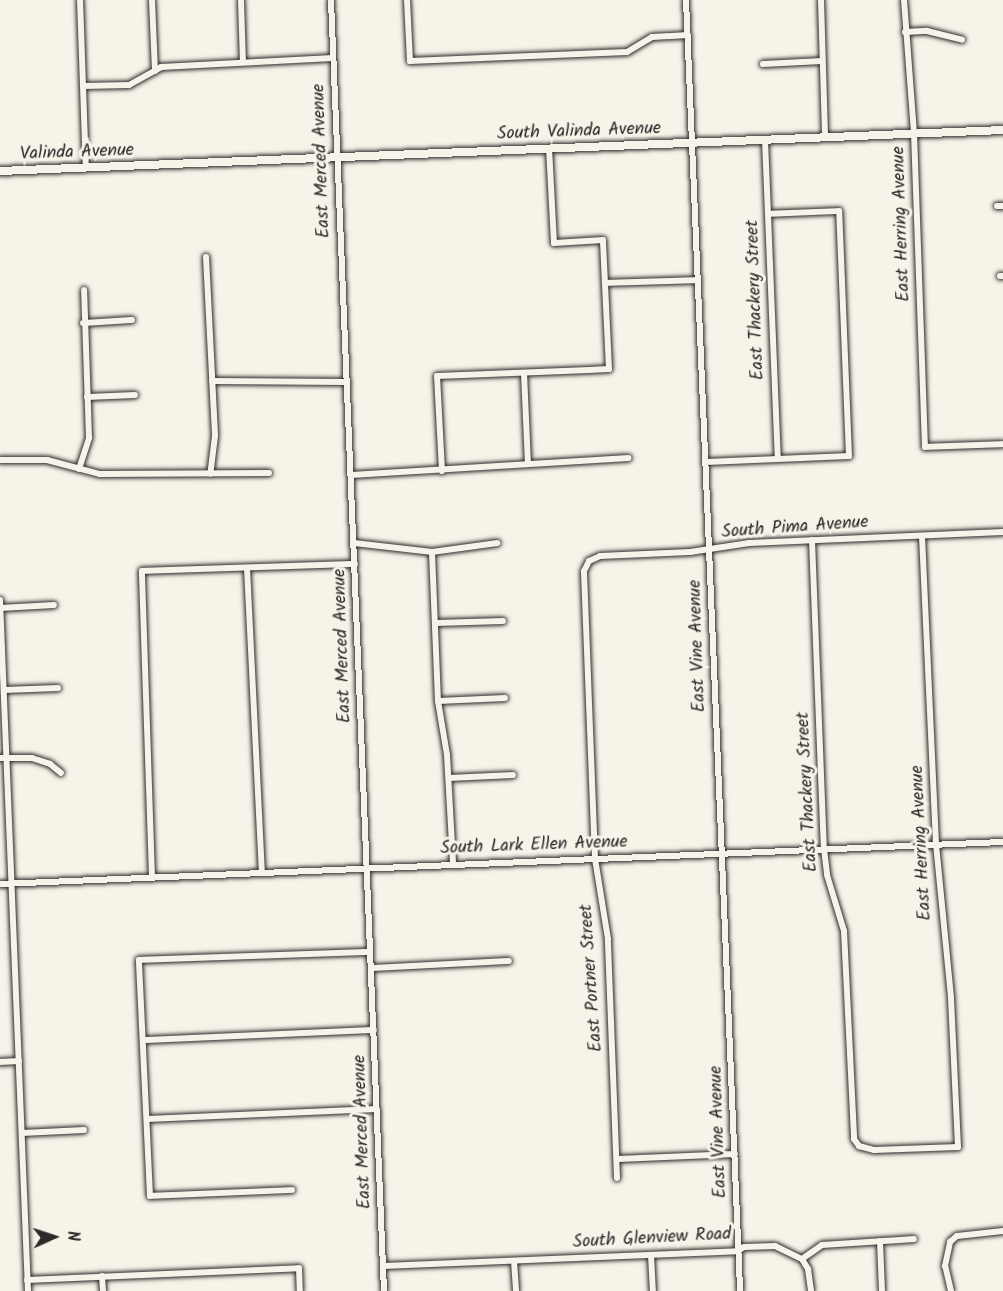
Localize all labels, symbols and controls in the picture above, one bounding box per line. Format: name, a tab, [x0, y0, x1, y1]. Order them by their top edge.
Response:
street label: East Merced Avenue	[309, 83, 335, 239]
street label: South Valinda Avenue	[497, 118, 661, 146]
street label: Valinda Avenue	[20, 140, 134, 166]
street label: East Herring Avenue	[888, 146, 916, 302]
street label: East Thackery Street	[742, 219, 770, 381]
street label: South Pima Avenue	[721, 512, 869, 544]
street label: East Merced Avenue	[330, 568, 356, 724]
street label: East Vine Avenue	[685, 579, 711, 713]
street label: East Thackery Street	[793, 711, 823, 873]
street label: East Herring Avenue	[907, 765, 937, 921]
street label: South Lark Ellen Avenue	[440, 832, 628, 860]
street label: East Portner Street	[576, 903, 608, 1053]
street label: East Merced Avenue	[350, 1054, 376, 1210]
street label: East Vine Avenue	[706, 1065, 732, 1199]
north arrow	[24, 1207, 84, 1267]
street label: South Glenview Road	[572, 1224, 732, 1254]
text: N	[60, 1230, 85, 1242]

